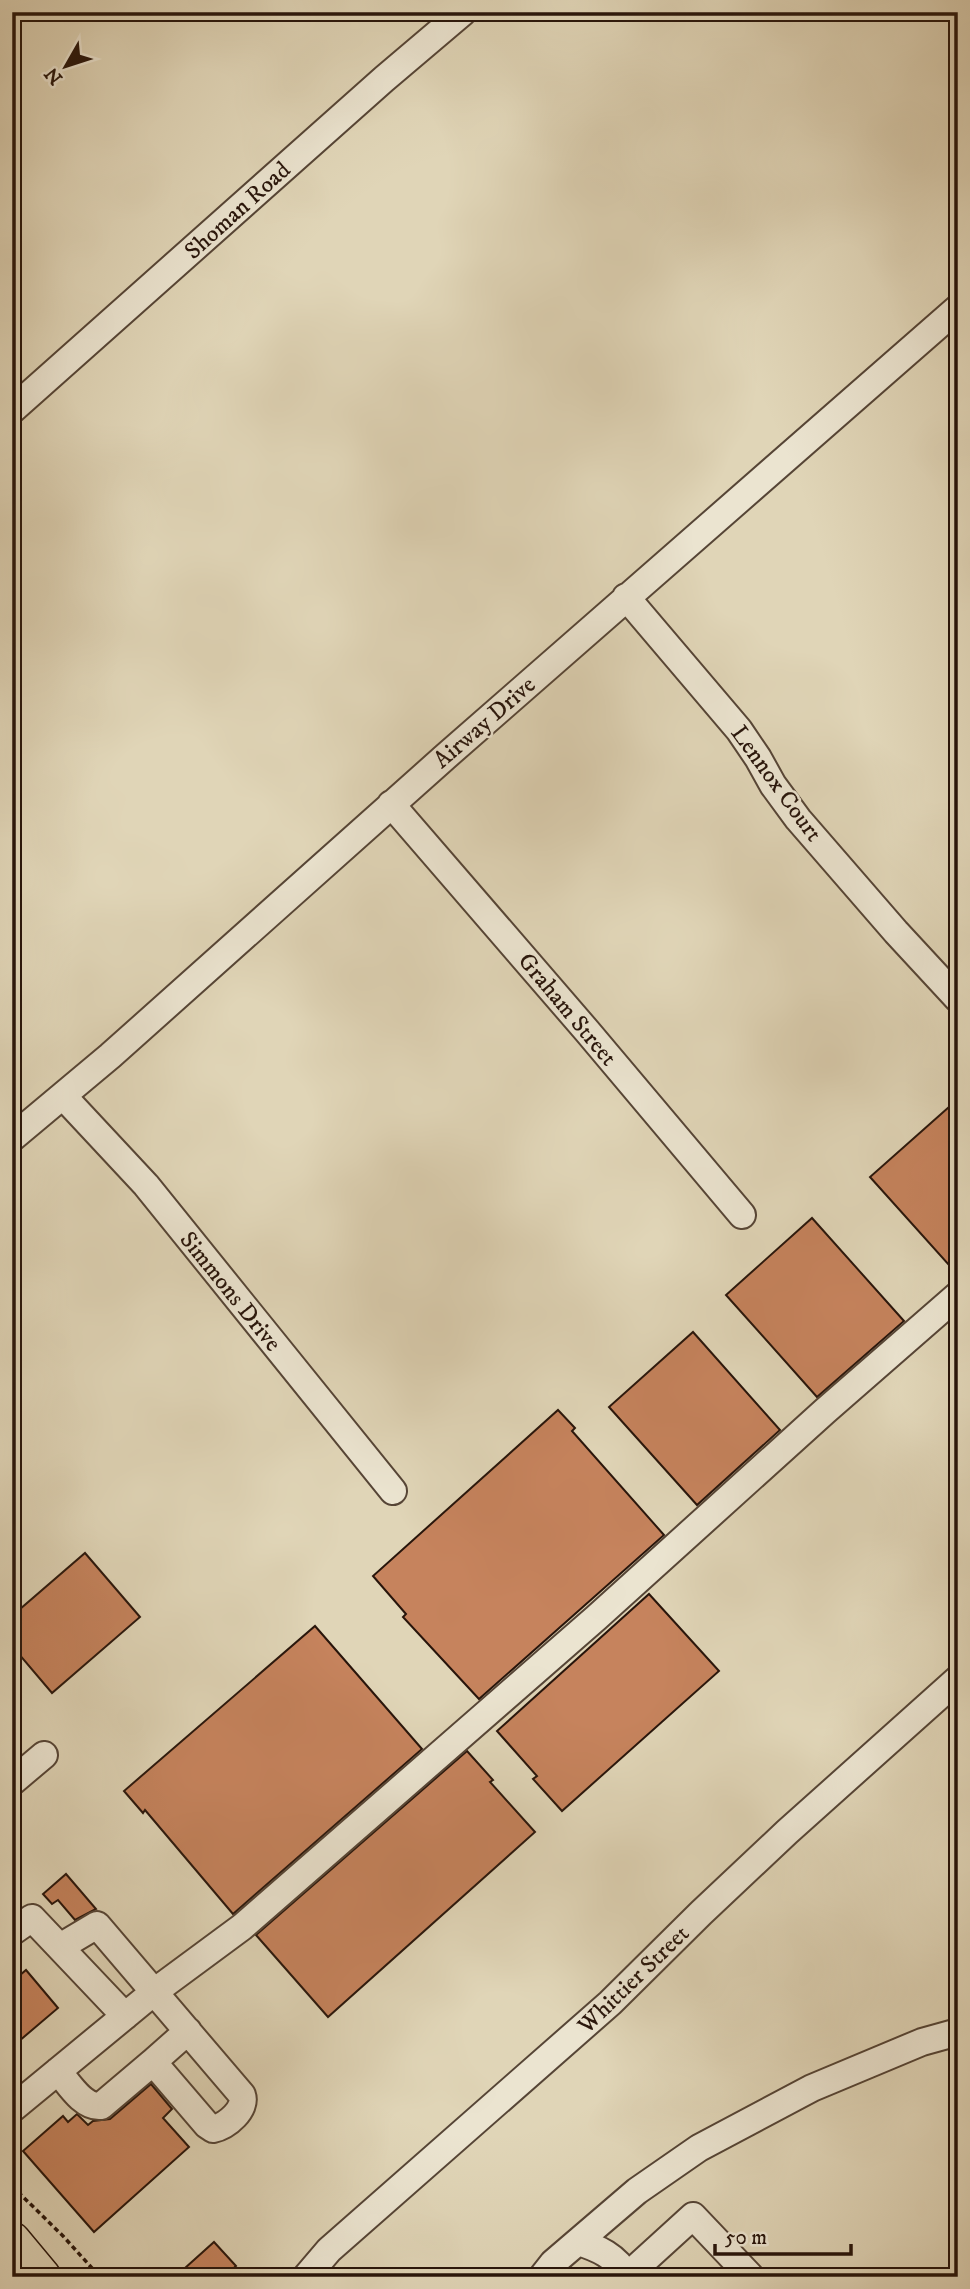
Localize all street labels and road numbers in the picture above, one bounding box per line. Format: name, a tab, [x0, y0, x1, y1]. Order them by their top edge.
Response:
street label: Shoman Road	[178, 155, 297, 266]
street label: Airway Drive	[427, 670, 542, 775]
street label: Lennox Court	[724, 719, 829, 848]
street label: Graham Street	[511, 947, 623, 1073]
street label: Simmons Drive	[173, 1226, 288, 1358]
street label: Whittier Street	[571, 1919, 696, 2041]

